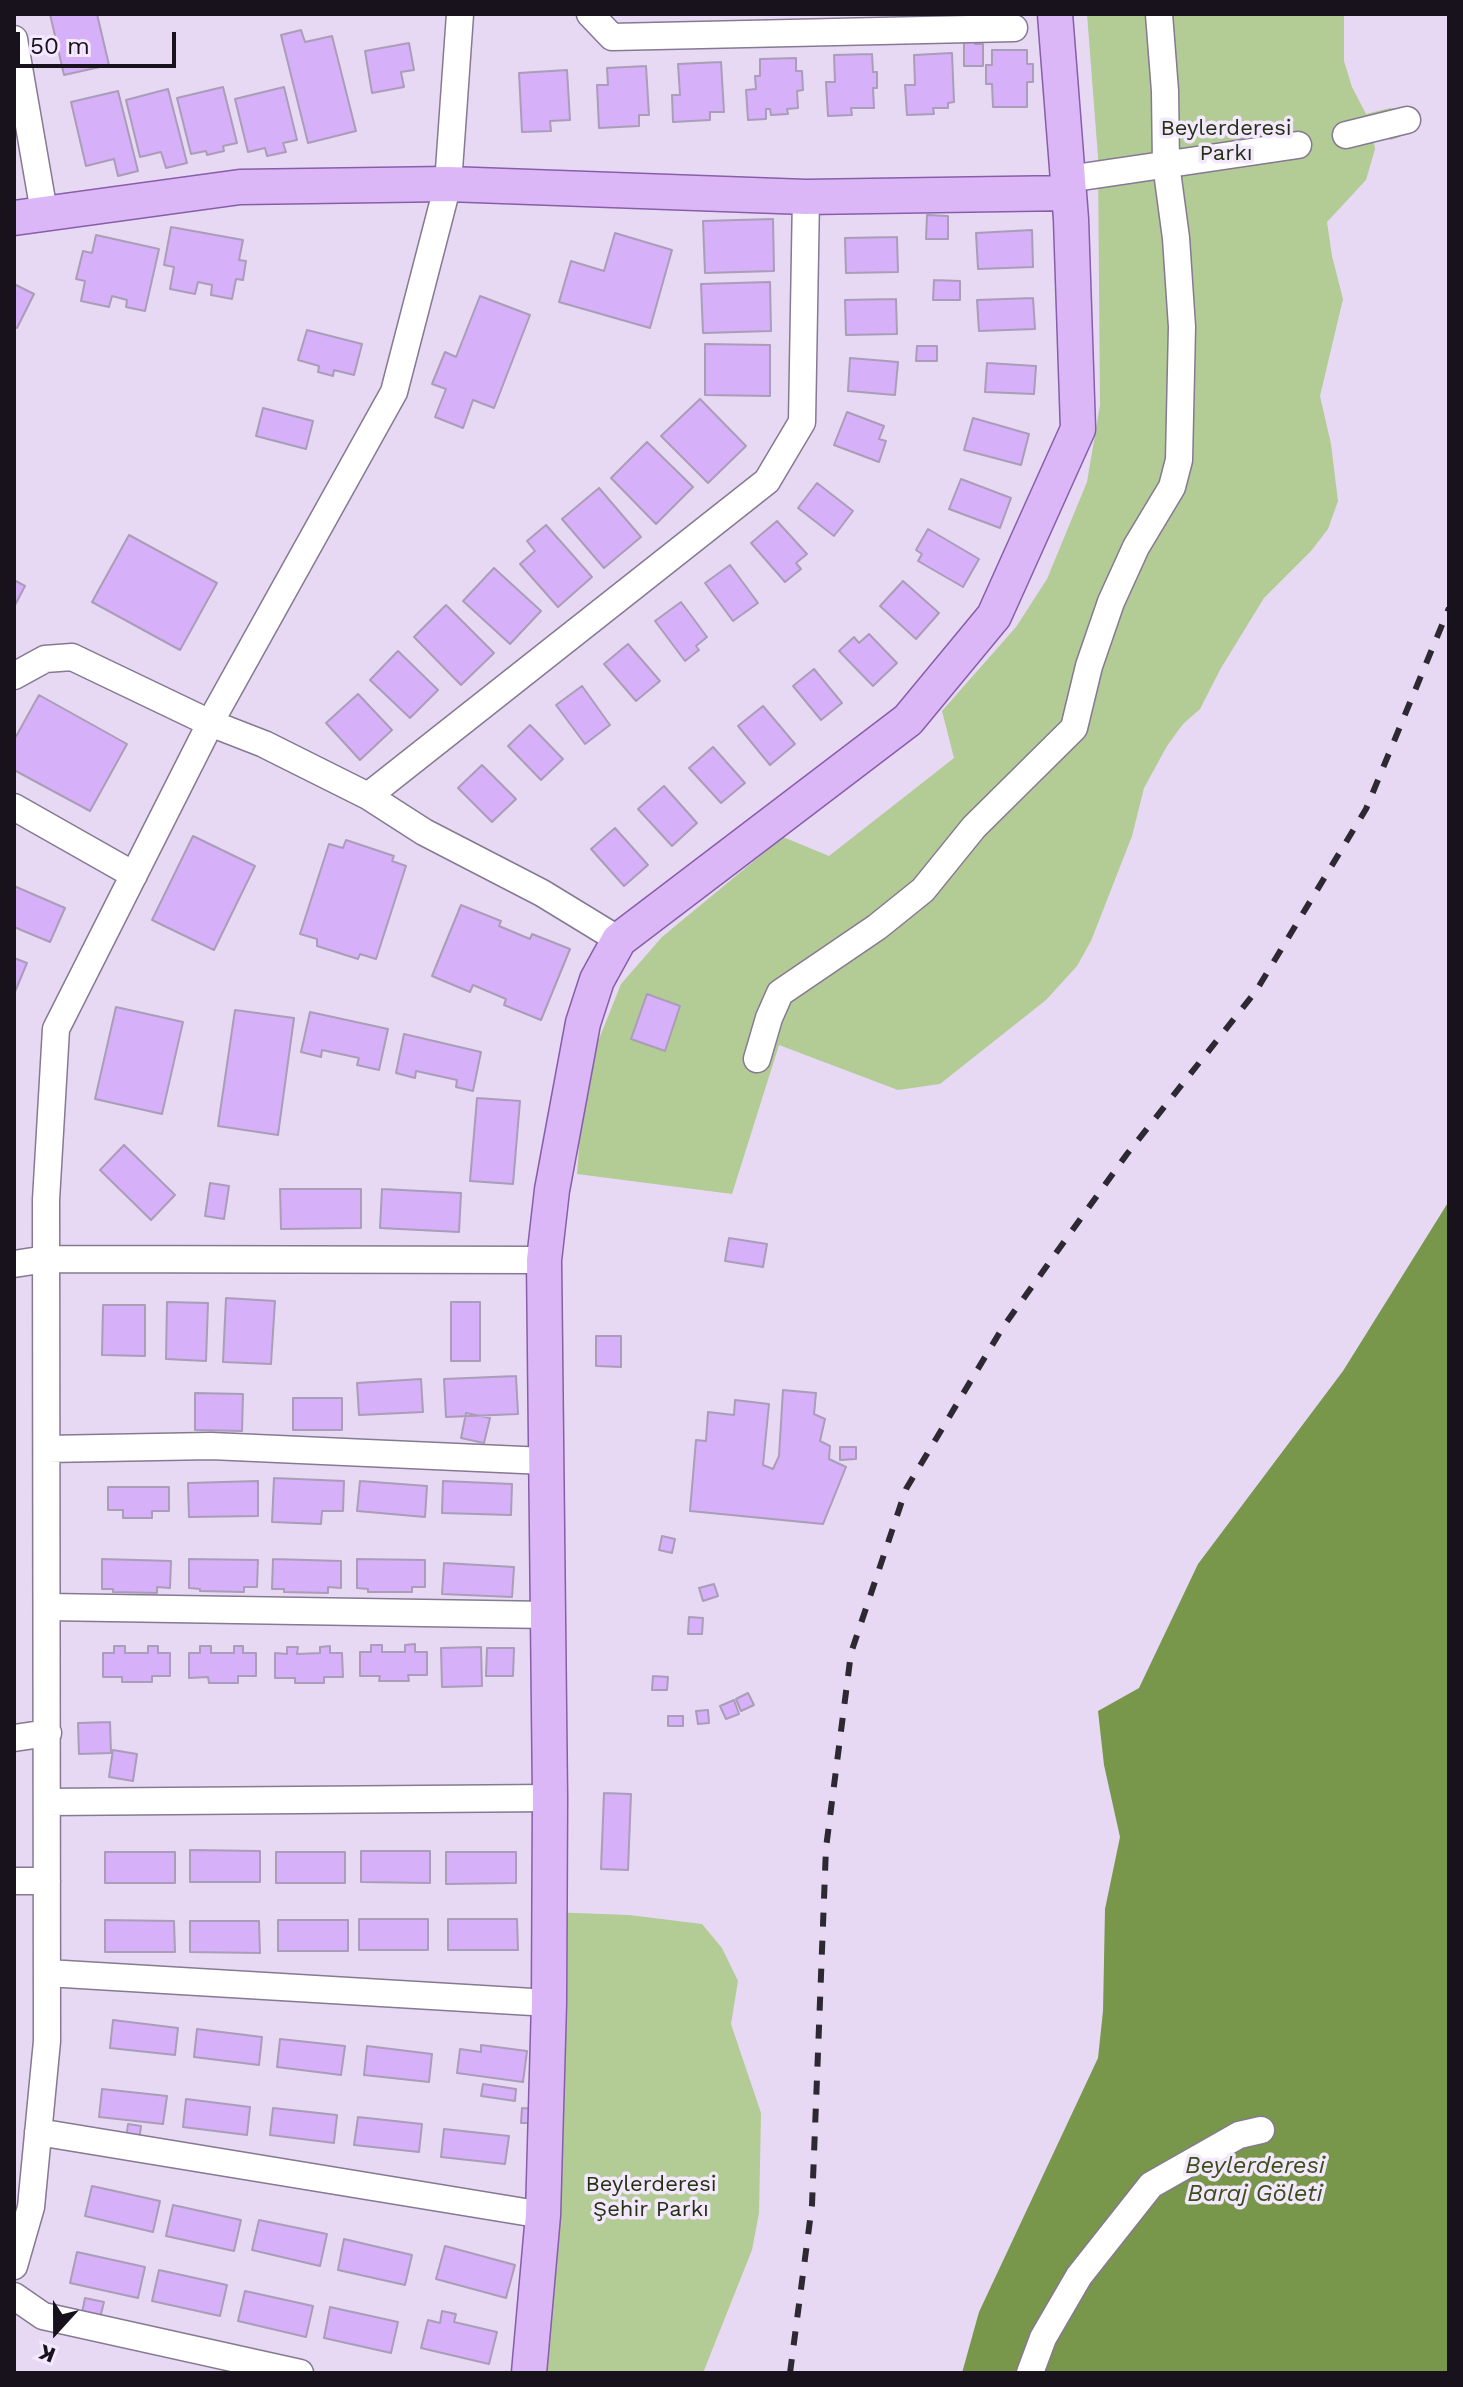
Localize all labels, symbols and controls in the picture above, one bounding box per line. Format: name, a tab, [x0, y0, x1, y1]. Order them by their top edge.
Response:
scale bar	[20, 16, 180, 66]
text: 50 m	[30, 32, 90, 60]
park label: Beylerderesi Parkı	[1160, 116, 1292, 168]
water label: Beylerderesi Baraj Göleti	[1185, 2152, 1325, 2208]
park label: Beylerderesi Şehir Parkı	[585, 2172, 717, 2224]
north arrow	[16, 2291, 96, 2371]
text: K	[36, 2339, 59, 2368]

